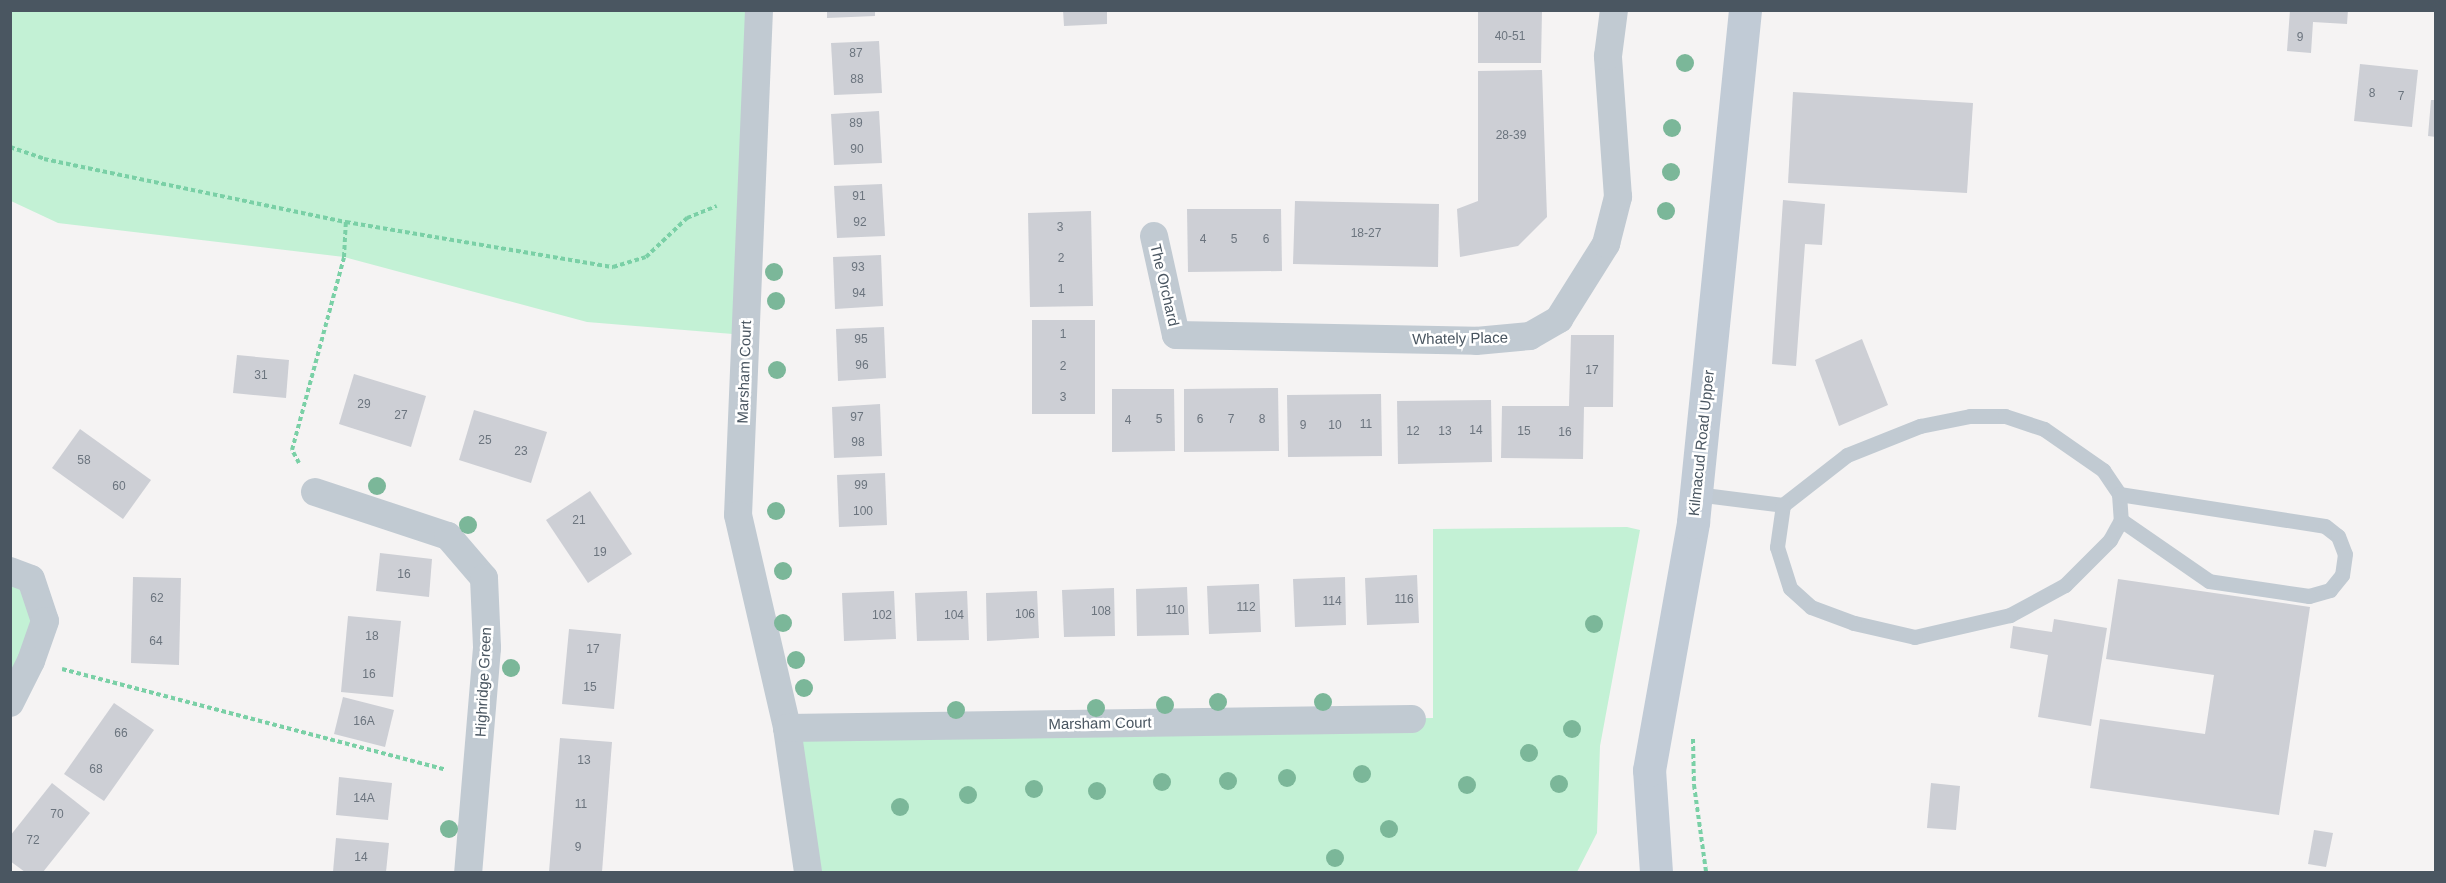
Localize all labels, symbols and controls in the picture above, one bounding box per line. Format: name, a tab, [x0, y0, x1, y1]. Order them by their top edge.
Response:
house number: 40-51	[1495, 30, 1525, 44]
house number: 9	[2297, 31, 2303, 45]
house number: 87	[849, 47, 863, 61]
house number: 88	[850, 73, 864, 87]
house number: 8	[2369, 87, 2375, 101]
house number: 7	[2398, 90, 2404, 104]
house number: 89	[849, 117, 863, 131]
house number: 28-39	[1496, 129, 1526, 143]
house number: 90	[850, 143, 864, 157]
house number: 91	[852, 190, 866, 204]
house number: 92	[853, 216, 867, 230]
house number: 3	[1057, 221, 1063, 235]
house number: 18-27	[1351, 227, 1381, 241]
house number: 4	[1200, 233, 1206, 247]
house number: 5	[1231, 233, 1237, 247]
house number: 6	[1263, 233, 1269, 247]
street label: The Orchard	[1147, 242, 1183, 328]
house number: 2	[1058, 252, 1064, 266]
house number: 93	[851, 261, 865, 275]
house number: 1	[1058, 283, 1064, 297]
house number: 94	[852, 287, 866, 301]
street label: Marsham Court	[733, 320, 755, 424]
house number: 1	[1060, 328, 1066, 342]
street label: Whately Place	[1412, 328, 1508, 348]
house number: 95	[854, 333, 868, 347]
house number: 96	[855, 359, 869, 373]
house number: 2	[1060, 360, 1066, 374]
house number: 17	[1585, 364, 1599, 378]
house number: 31	[254, 369, 268, 383]
street label: Kilmacud Road Upper	[1684, 369, 1718, 517]
house number: 3	[1060, 391, 1066, 405]
house number: 29	[357, 398, 371, 412]
house number: 27	[394, 409, 408, 423]
house number: 97	[850, 411, 864, 425]
house number: 5	[1156, 413, 1162, 427]
house number: 6	[1197, 413, 1203, 427]
house number: 7	[1228, 413, 1234, 427]
house number: 8	[1259, 413, 1265, 427]
house number: 4	[1125, 414, 1131, 428]
house number: 11	[1360, 418, 1372, 432]
house number: 9	[1300, 419, 1306, 433]
house number: 10	[1328, 419, 1342, 433]
house number: 14	[1469, 424, 1483, 438]
house number: 12	[1406, 425, 1420, 439]
house number: 13	[1438, 425, 1452, 439]
house number: 15	[1517, 425, 1531, 439]
house number: 16	[1558, 426, 1572, 440]
house number: 25	[478, 434, 492, 448]
house number: 98	[851, 436, 865, 450]
house number: 23	[514, 445, 528, 459]
house number: 58	[77, 454, 91, 468]
house number: 99	[854, 479, 868, 493]
house number: 60	[112, 480, 126, 494]
house number: 100	[853, 505, 873, 519]
house number: 21	[572, 514, 586, 528]
house number: 19	[593, 546, 607, 560]
house number: 16	[397, 568, 411, 582]
house number: 62	[150, 592, 164, 606]
house number: 116	[1394, 593, 1414, 607]
house number: 114	[1322, 595, 1342, 609]
house number: 112	[1236, 601, 1256, 615]
house number: 110	[1165, 604, 1185, 618]
house number: 108	[1091, 605, 1111, 619]
house number: 106	[1015, 608, 1035, 622]
house number: 102	[872, 609, 892, 623]
house number: 104	[944, 609, 964, 623]
street label: Highridge Green	[471, 627, 495, 737]
house number: 18	[365, 630, 379, 644]
house number: 64	[149, 635, 163, 649]
house number: 17	[586, 643, 600, 657]
house number: 16	[362, 668, 376, 682]
house number: 15	[583, 681, 597, 695]
street label: Marsham Court	[1048, 713, 1152, 733]
house number: 16A	[353, 715, 375, 729]
house number: 66	[114, 727, 128, 741]
house number: 13	[577, 754, 591, 768]
house number: 68	[89, 763, 103, 777]
house number: 14A	[353, 792, 375, 806]
house number: 11	[575, 798, 587, 812]
house number: 70	[50, 808, 64, 822]
house number: 72	[26, 834, 40, 848]
house number: 9	[575, 841, 581, 855]
house number: 14	[354, 851, 368, 865]

